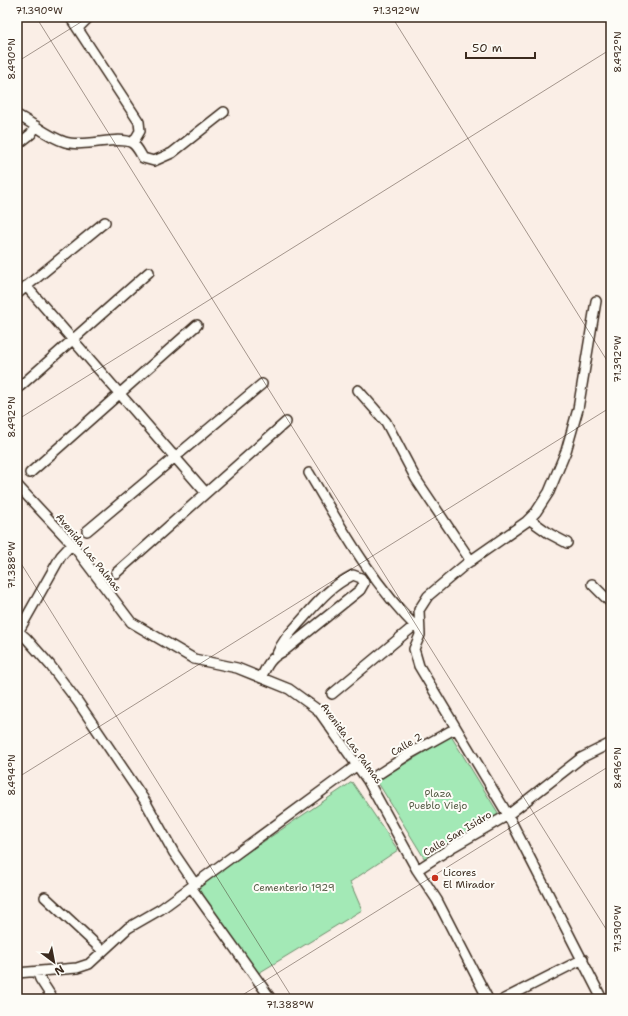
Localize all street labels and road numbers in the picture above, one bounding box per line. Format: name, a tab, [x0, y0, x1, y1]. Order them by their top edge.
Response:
street label: Avenida Las Palmas	[53, 511, 124, 594]
street label: Avenida Las Palmas	[318, 700, 385, 786]
street label: Calle 2	[388, 730, 424, 759]
street label: Calle San Isidro	[421, 808, 494, 859]

